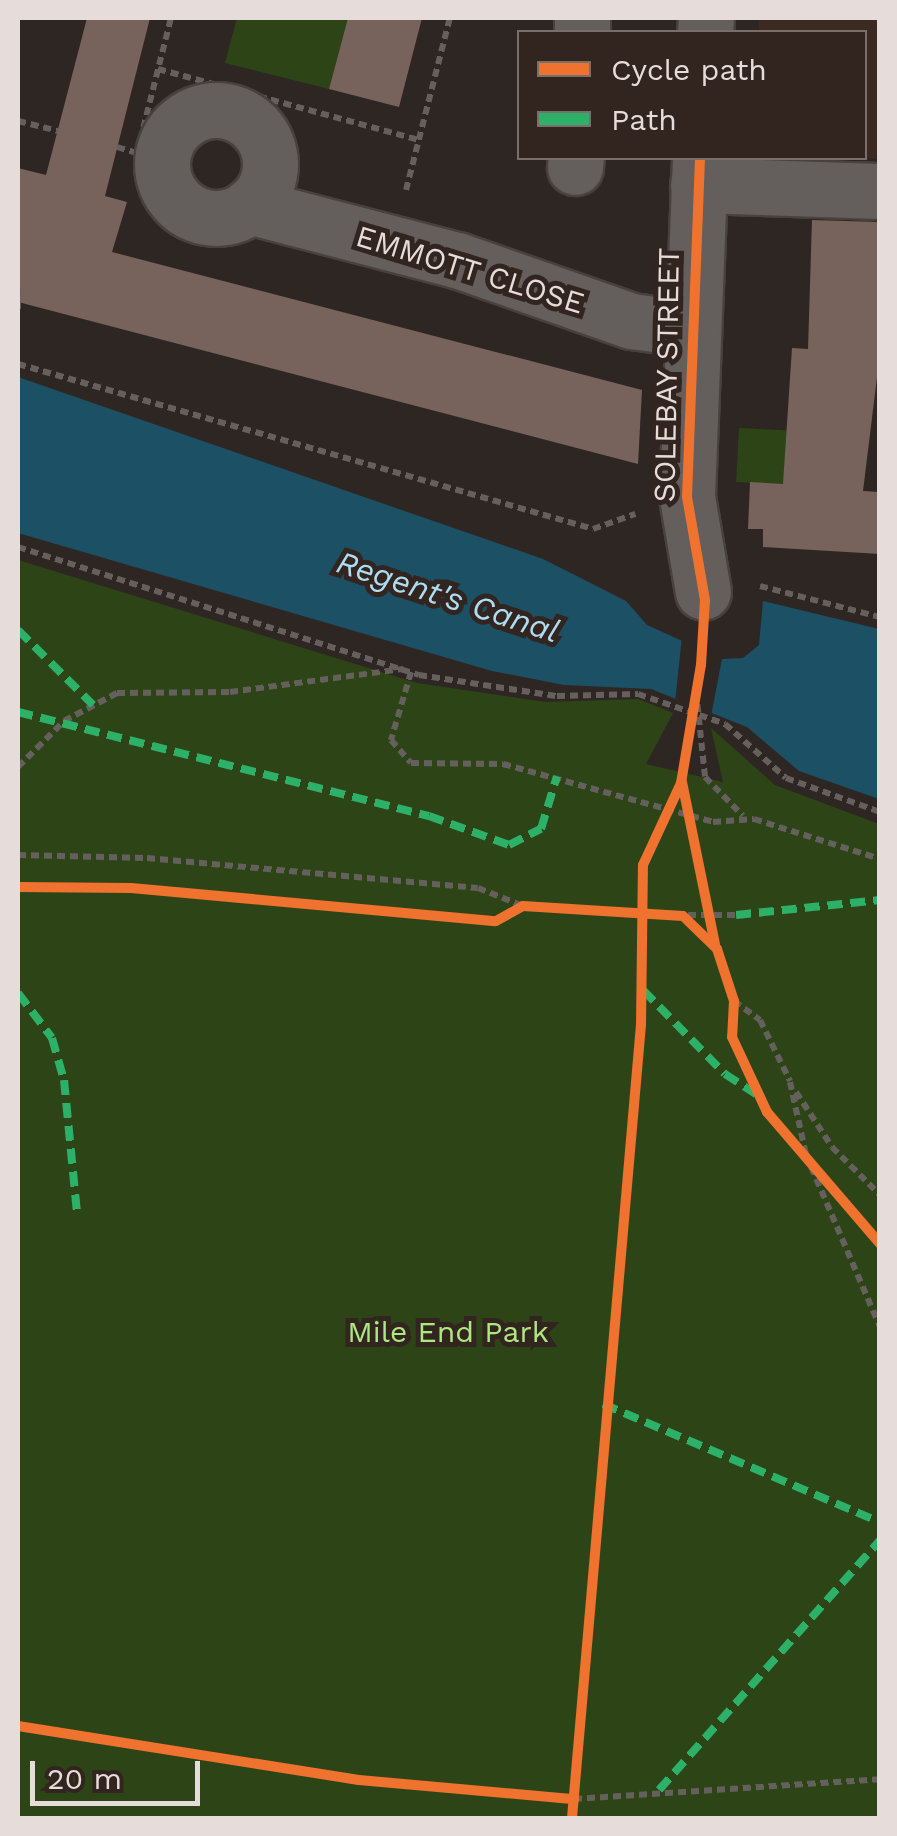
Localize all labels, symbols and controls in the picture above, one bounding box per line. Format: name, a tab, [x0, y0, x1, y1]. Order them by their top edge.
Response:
legend	[517, 30, 867, 160]
text: Cycle path	[611, 52, 767, 87]
text: Path	[611, 102, 677, 137]
street label: EMMOTT CLOSE	[351, 218, 589, 322]
street label: SOLEBAY STREET	[647, 247, 687, 503]
water label: Regent's Canal	[332, 543, 564, 651]
park label: Mile End Park	[347, 1314, 549, 1350]
scale bar	[35, 1741, 205, 1803]
text: 20 m	[47, 1761, 122, 1796]

